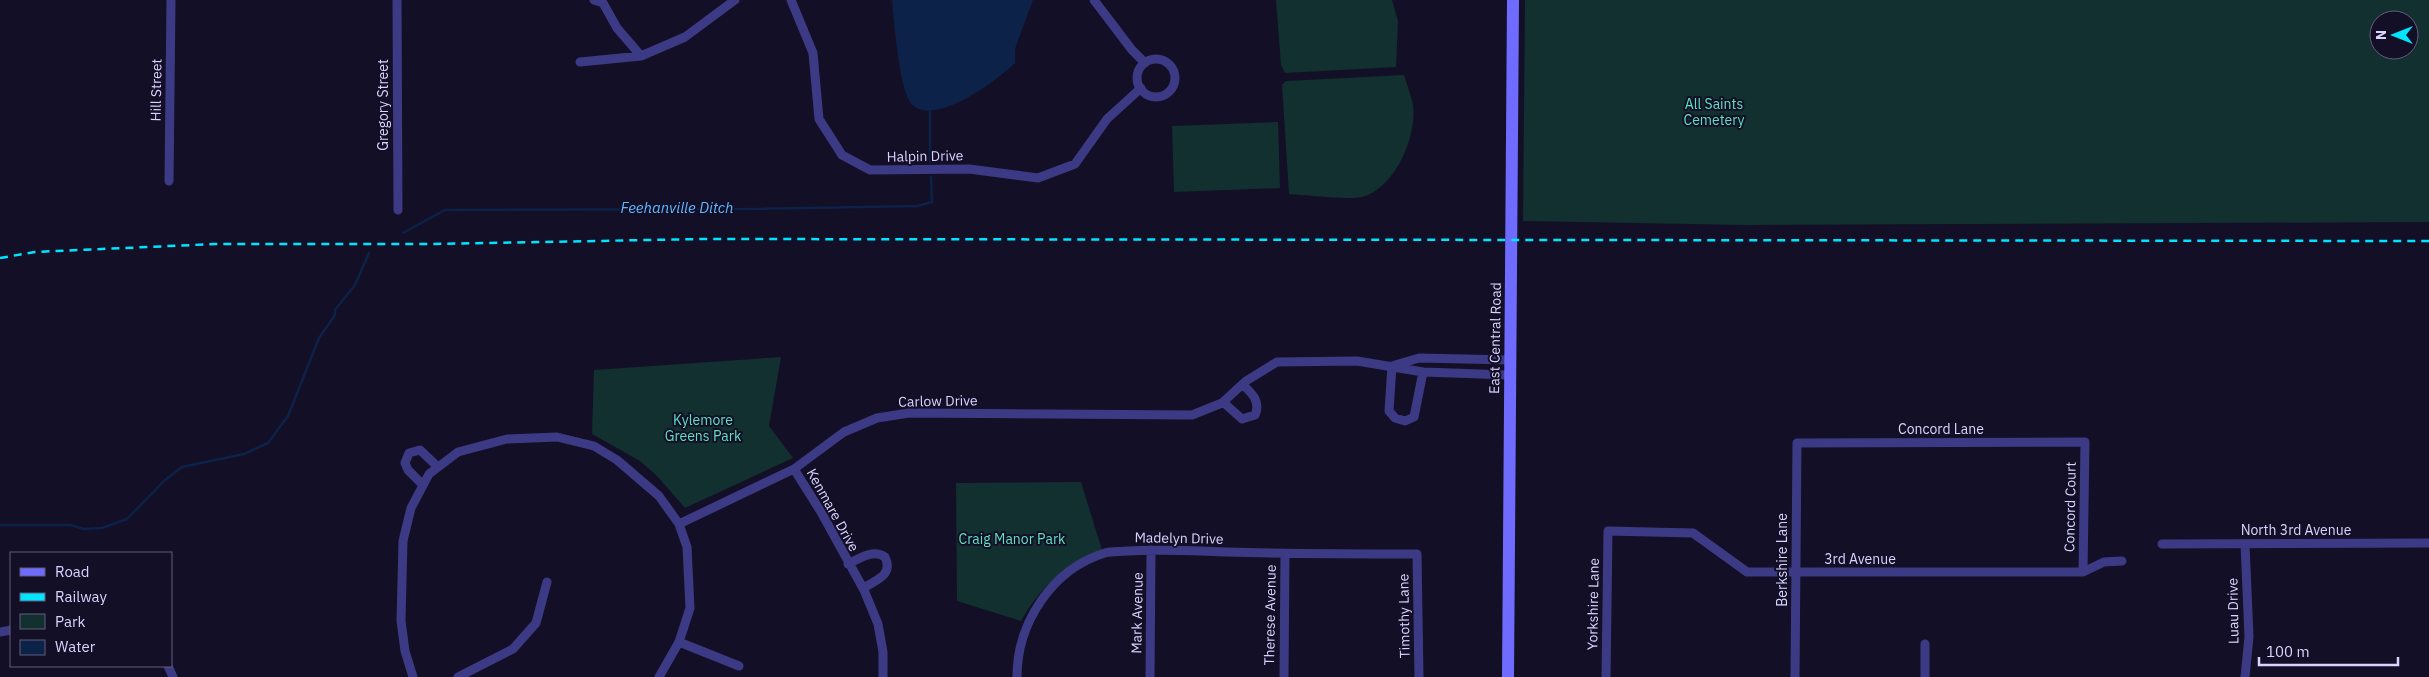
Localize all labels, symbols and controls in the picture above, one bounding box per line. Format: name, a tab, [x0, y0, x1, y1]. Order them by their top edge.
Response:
north arrow	[2369, 10, 2419, 60]
text: N	[2372, 30, 2390, 40]
street label: Hill Street	[146, 58, 166, 121]
street label: Gregory Street	[374, 59, 392, 151]
park label: All Saints Cemetery	[1683, 95, 1745, 129]
street label: Halpin Drive	[887, 146, 964, 166]
water label: Feehanville Ditch	[620, 198, 734, 217]
street label: East Central Road	[1485, 282, 1505, 394]
street label: Carlow Drive	[898, 391, 978, 411]
park label: Kylemore Greens Park	[665, 411, 742, 445]
street label: Concord Lane	[1898, 420, 1984, 438]
street label: Concord Court	[2060, 462, 2080, 552]
street label: Kenmare Drive	[803, 465, 863, 555]
street label: Berkshire Lane	[1773, 513, 1791, 607]
street label: North 3rd Avenue	[2241, 521, 2352, 539]
street label: Madelyn Drive	[1134, 528, 1224, 548]
park label: Craig Manor Park	[959, 530, 1066, 548]
street label: 3rd Avenue	[1824, 550, 1896, 568]
legend	[10, 552, 172, 667]
street label: Yorkshire Lane	[1583, 557, 1603, 650]
text: Road	[55, 562, 90, 581]
street label: Therese Avenue	[1260, 564, 1280, 666]
street label: Mark Avenue	[1127, 572, 1147, 654]
street label: Timothy Lane	[1394, 573, 1414, 659]
street label: Luau Drive	[2223, 578, 2243, 644]
text: Railway	[55, 587, 108, 606]
text: Park	[55, 612, 85, 631]
scale bar	[2259, 634, 2398, 666]
text: Water	[55, 637, 96, 656]
text: 100 m	[2266, 642, 2310, 661]

